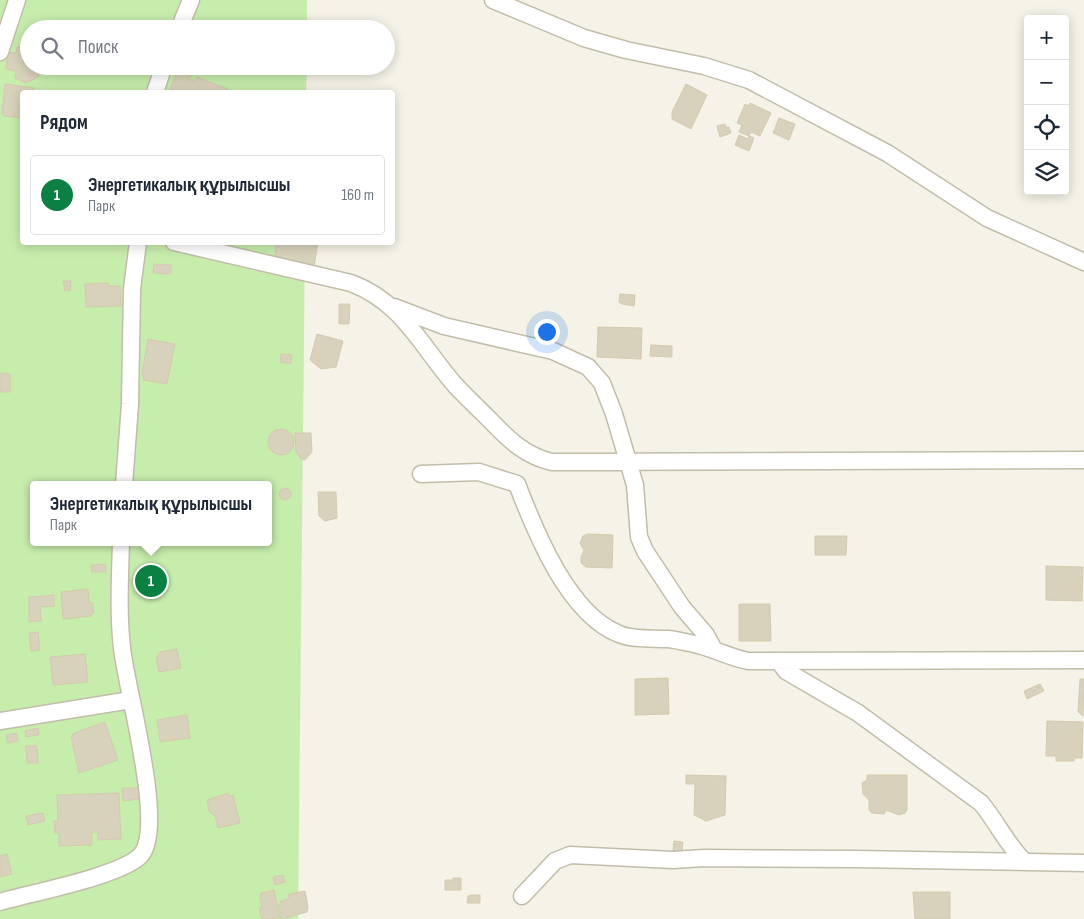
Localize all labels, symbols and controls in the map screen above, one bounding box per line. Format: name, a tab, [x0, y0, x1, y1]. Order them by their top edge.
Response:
map controls	[1024, 15, 1069, 195]
button: +	[1024, 15, 1069, 60]
search box	[20, 20, 395, 75]
icon: search	[38, 34, 66, 62]
text: Поиск	[78, 36, 118, 59]
button: −	[1024, 60, 1069, 105]
button: locate	[1024, 105, 1069, 150]
text: Рядом	[40, 110, 88, 135]
button: layers	[1024, 150, 1069, 195]
text: Энергетикалық құрылысшы	[88, 174, 290, 197]
text: 1	[54, 186, 60, 205]
text: 160 m	[341, 186, 374, 205]
text: Парк	[88, 197, 115, 216]
your location	[534, 319, 560, 345]
popup	[30, 481, 272, 546]
text: Энергетикалық құрылысшы	[50, 493, 252, 516]
text: Парк	[50, 516, 77, 535]
pin: 1	[135, 562, 167, 600]

